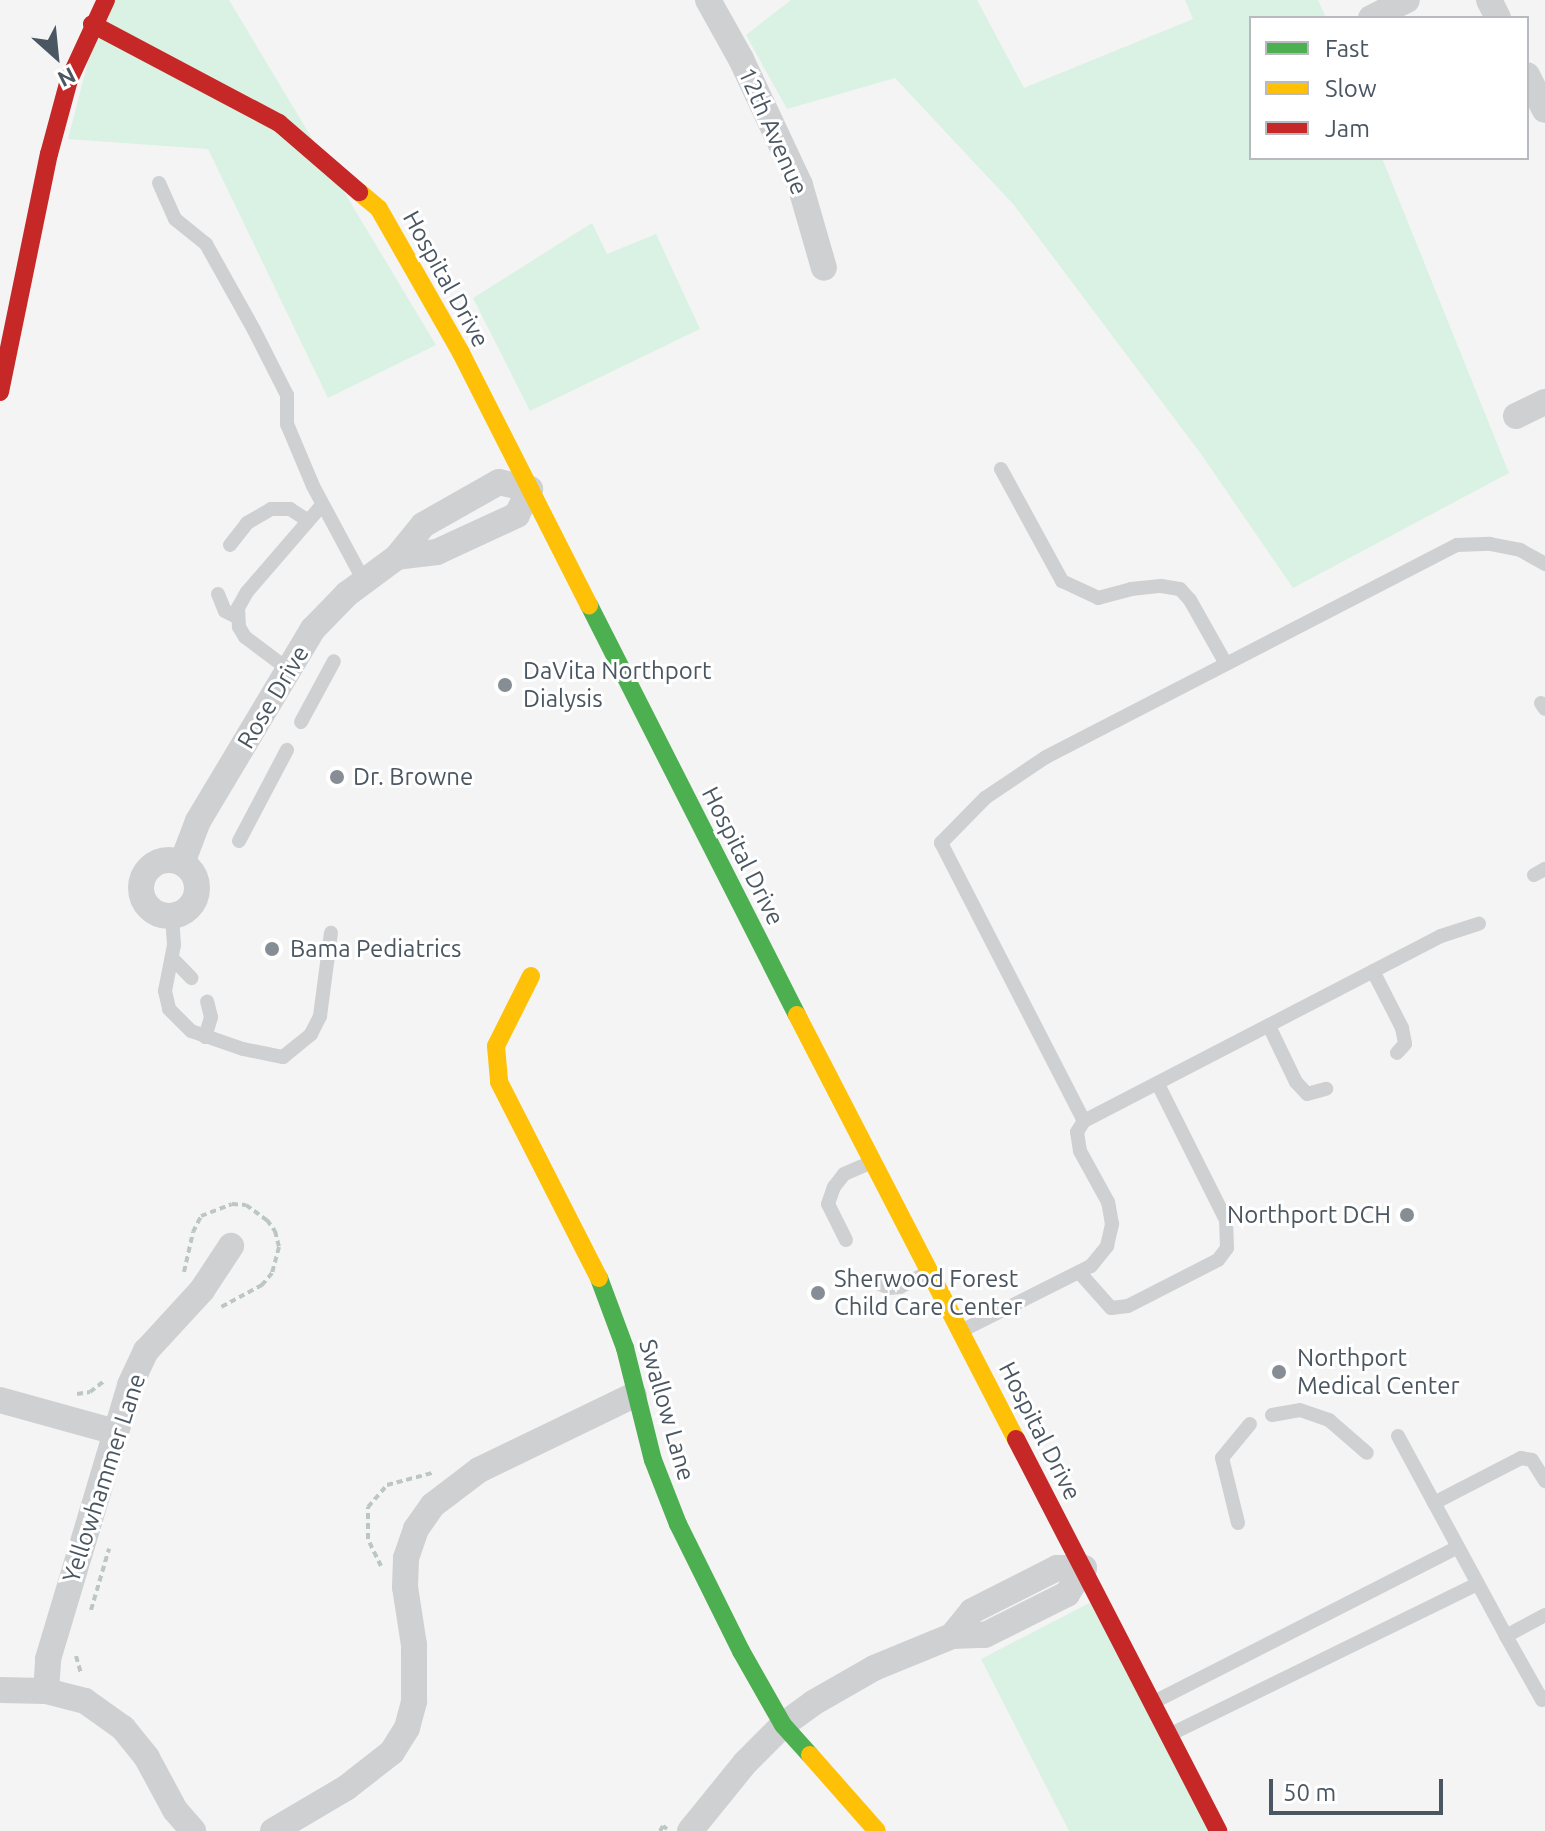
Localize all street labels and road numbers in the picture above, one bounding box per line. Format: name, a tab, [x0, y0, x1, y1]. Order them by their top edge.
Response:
street label: 12th Avenue	[732, 63, 814, 199]
street label: Hospital Drive	[397, 206, 495, 352]
street label: Rose Drive	[231, 640, 315, 754]
street label: Hospital Drive	[696, 782, 790, 930]
street label: Swallow Lane	[633, 1336, 701, 1484]
street label: Hospital Drive	[993, 1357, 1087, 1505]
street label: Yellowhammer Lane	[57, 1370, 151, 1586]

